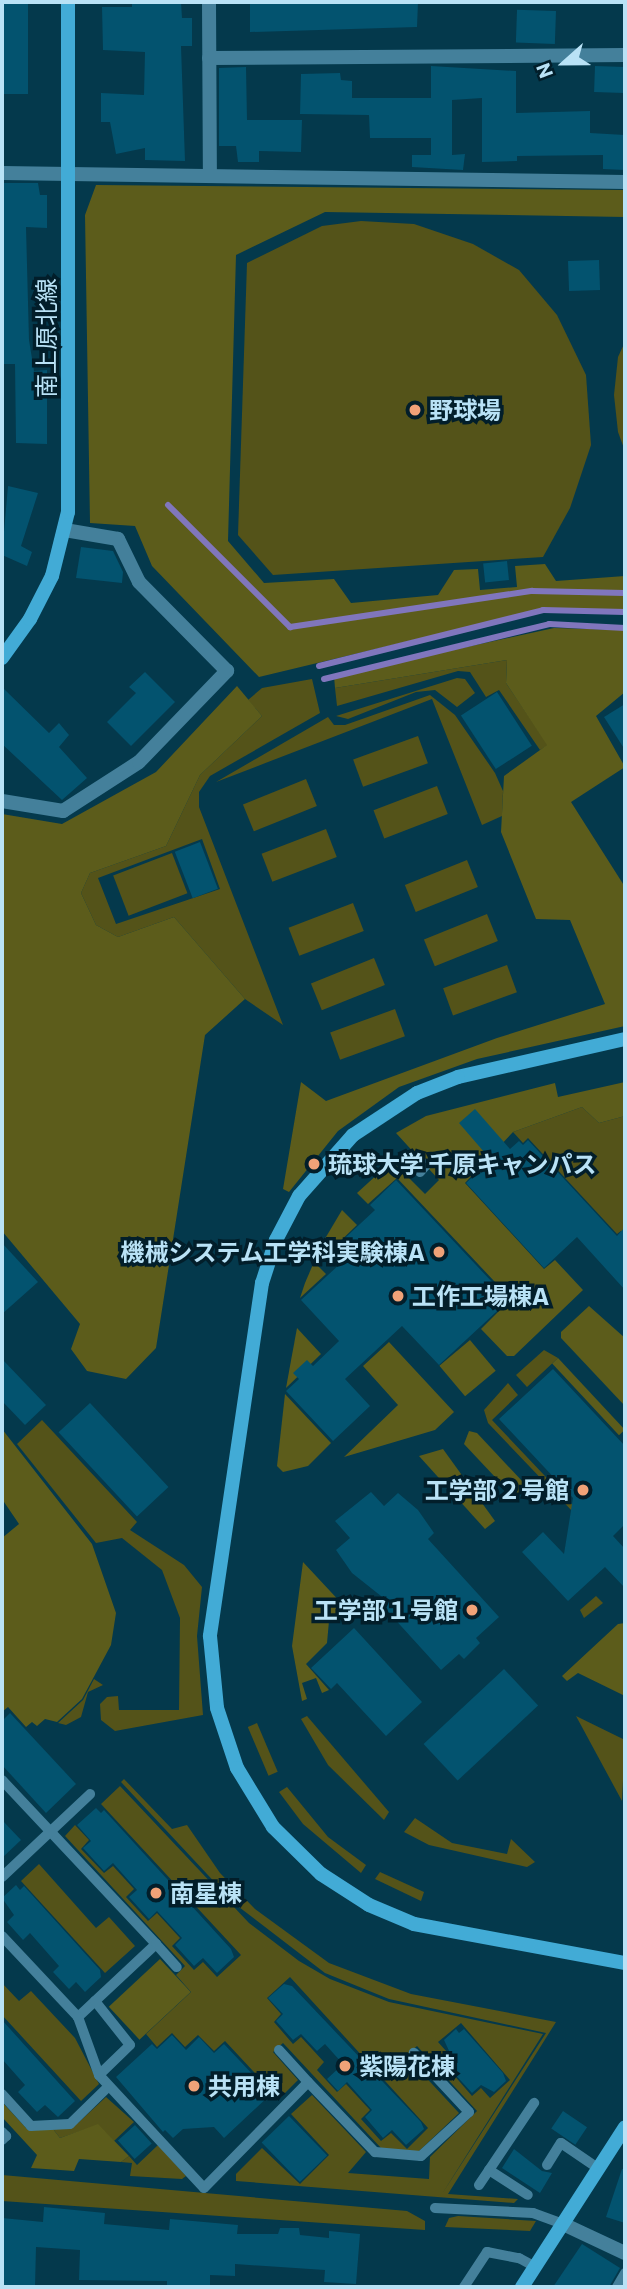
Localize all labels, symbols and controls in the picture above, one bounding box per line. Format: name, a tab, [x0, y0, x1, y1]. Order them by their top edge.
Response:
north arrow	[529, 28, 599, 98]
text: N	[531, 60, 557, 81]
street label: 南上原北線	[32, 278, 60, 398]
place label: 野球場	[429, 396, 501, 424]
marker: 野球場	[407, 402, 423, 418]
place label: 琉球大学 千原キャンパス	[328, 1150, 597, 1178]
marker: 琉球大学 千原キャンパス	[306, 1156, 322, 1172]
place label: 機械システム工学科実験棟A	[120, 1238, 425, 1266]
marker: 機械システム工学科実験棟A	[431, 1244, 447, 1260]
place label: 工作工場棟A	[412, 1282, 549, 1310]
marker: 工作工場棟A	[390, 1288, 406, 1304]
place label: 工学部２号館	[425, 1476, 569, 1504]
marker: 工学部２号館	[575, 1482, 591, 1498]
place label: 工学部１号館	[314, 1596, 458, 1624]
marker: 工学部１号館	[464, 1602, 480, 1618]
place label: 南星棟	[170, 1879, 242, 1907]
marker: 南星棟	[148, 1885, 164, 1901]
place label: 紫陽花棟	[359, 2052, 455, 2080]
marker: 紫陽花棟	[337, 2058, 353, 2074]
place label: 共用棟	[208, 2072, 280, 2100]
marker: 共用棟	[186, 2078, 202, 2094]

